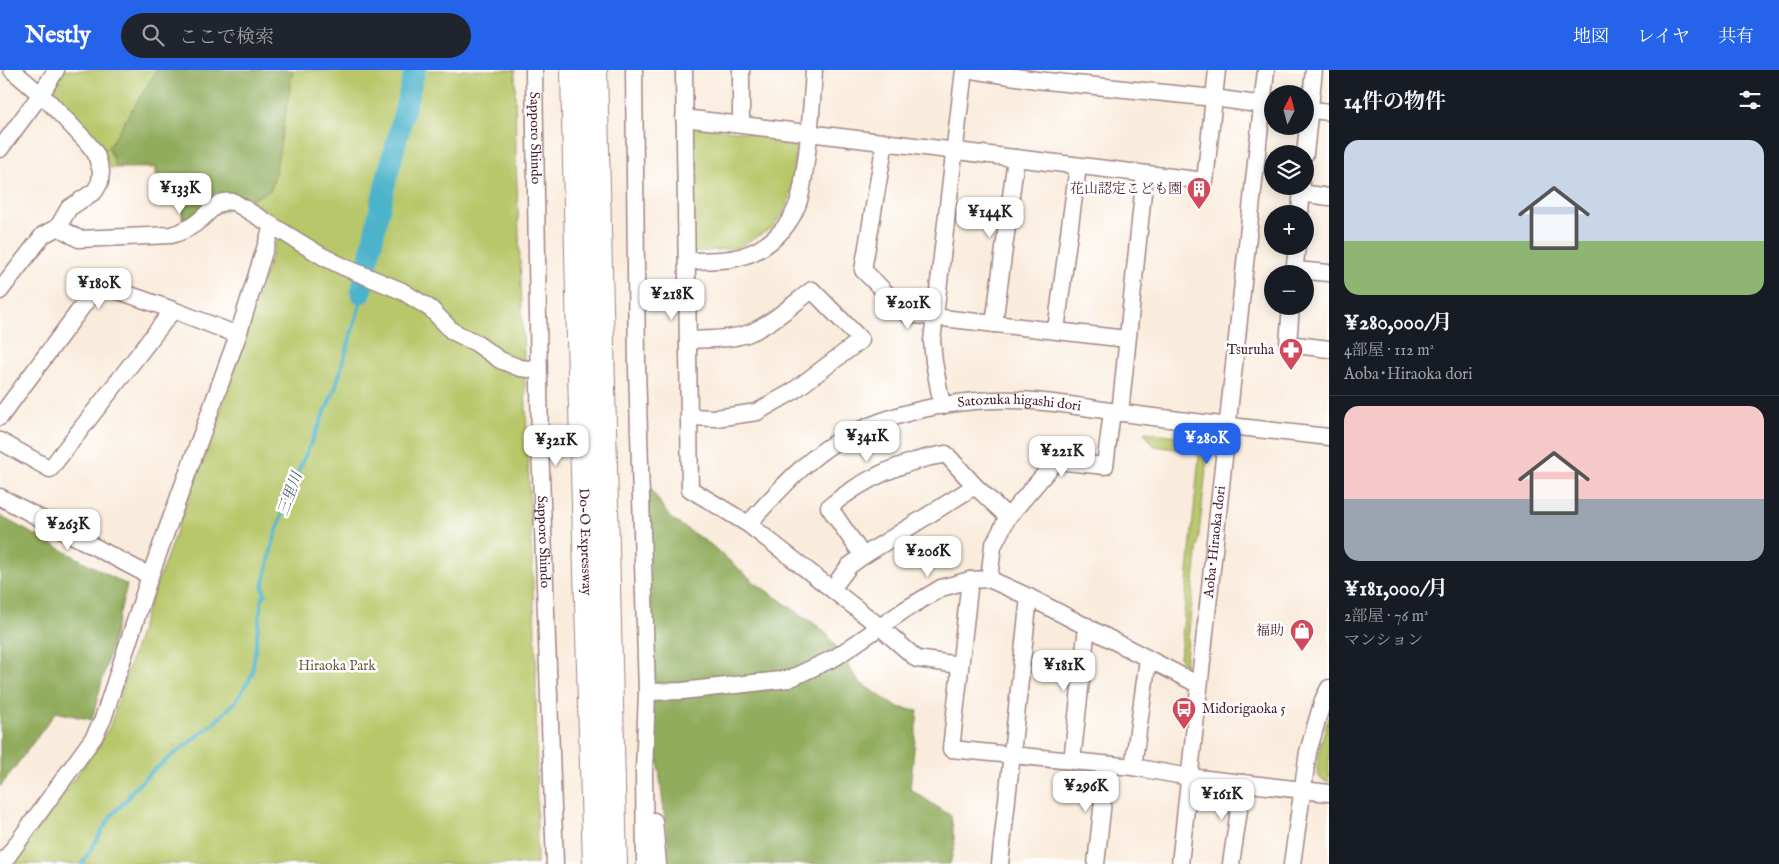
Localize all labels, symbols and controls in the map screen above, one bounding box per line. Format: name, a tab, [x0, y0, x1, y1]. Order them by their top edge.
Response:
search box	[121, 13, 471, 58]
text: Nestly	[25, 20, 91, 51]
icon: search	[139, 21, 167, 49]
text: ここで検索	[179, 26, 274, 50]
text: 地図	[1573, 26, 1609, 49]
text: レイヤ	[1637, 26, 1690, 49]
text: 共有	[1718, 26, 1754, 49]
north arrow	[1264, 85, 1314, 135]
map controls	[1264, 85, 1314, 315]
icon: filters	[1736, 86, 1764, 114]
text: 14件の物件	[1344, 89, 1446, 116]
street label: Sapporo Shindo	[525, 92, 545, 185]
button: layers	[1264, 145, 1314, 195]
pin: ¥133K	[145, 172, 215, 215]
icon: home	[1509, 173, 1599, 263]
building icon: 花山認定こども園	[1186, 176, 1212, 210]
text: ¥133K	[159, 179, 201, 199]
place label: 花山認定こども園	[1070, 180, 1182, 198]
pin: ¥144K	[955, 196, 1025, 239]
text: ¥144K	[968, 203, 1012, 223]
button: +	[1264, 205, 1314, 255]
button: −	[1264, 265, 1314, 315]
pin: ¥180K	[64, 268, 134, 310]
text: ¥180K	[77, 274, 121, 294]
pin: ¥218K	[637, 278, 707, 321]
text: ¥218K	[651, 285, 693, 305]
pin: ¥201K	[873, 288, 943, 330]
text: ¥201K	[886, 294, 930, 314]
text: ¥280,000/月	[1344, 310, 1452, 337]
pharmacy icon: Tsuruha	[1278, 337, 1304, 371]
place label: Tsuruha	[1227, 341, 1275, 359]
text: 4部屋 · 112 m²	[1344, 341, 1434, 361]
text: Aoba･Hiraoka dori	[1344, 365, 1473, 385]
street label: Satozuka higashi dori	[956, 391, 1083, 416]
pin: ¥341K	[832, 420, 902, 463]
pin: ¥280K	[1172, 422, 1242, 465]
pin: ¥321K	[521, 424, 591, 467]
text: ¥341K	[845, 427, 889, 447]
text: ¥280K	[1185, 429, 1229, 449]
text: ¥321K	[535, 431, 577, 451]
pin: ¥221K	[1027, 436, 1097, 478]
icon: home	[1509, 438, 1599, 528]
text: ¥221K	[1040, 442, 1084, 462]
water label: 三里川	[273, 468, 307, 518]
street label: Aoba･Hiraoka dori	[1200, 485, 1230, 600]
street label: Do-O Expressway	[575, 488, 596, 596]
street label: Sapporo Shindo	[533, 495, 554, 589]
pin: ¥263K	[33, 508, 103, 551]
text: ¥263K	[46, 515, 90, 535]
pin: ¥206K	[893, 536, 963, 578]
text: ¥206K	[905, 542, 951, 562]
text: ¥181,000/月	[1344, 576, 1448, 603]
text: 2部屋 · 76 m²	[1344, 607, 1429, 627]
shop icon: 福助	[1289, 618, 1315, 652]
place label: 福助	[1256, 622, 1284, 640]
text: マンション	[1344, 631, 1423, 651]
pin: ¥181K	[1029, 650, 1099, 692]
text: ¥181K	[1043, 656, 1085, 676]
park label: Hiraoka Park	[298, 657, 376, 675]
bus stop icon: Midorigaoka 5	[1171, 696, 1197, 730]
place label: Midorigaoka 5	[1202, 700, 1286, 718]
pin: ¥296K	[1051, 770, 1121, 813]
text: ¥296K	[1064, 777, 1108, 797]
pin: ¥161K	[1187, 778, 1257, 821]
text: ¥161K	[1201, 785, 1243, 805]

